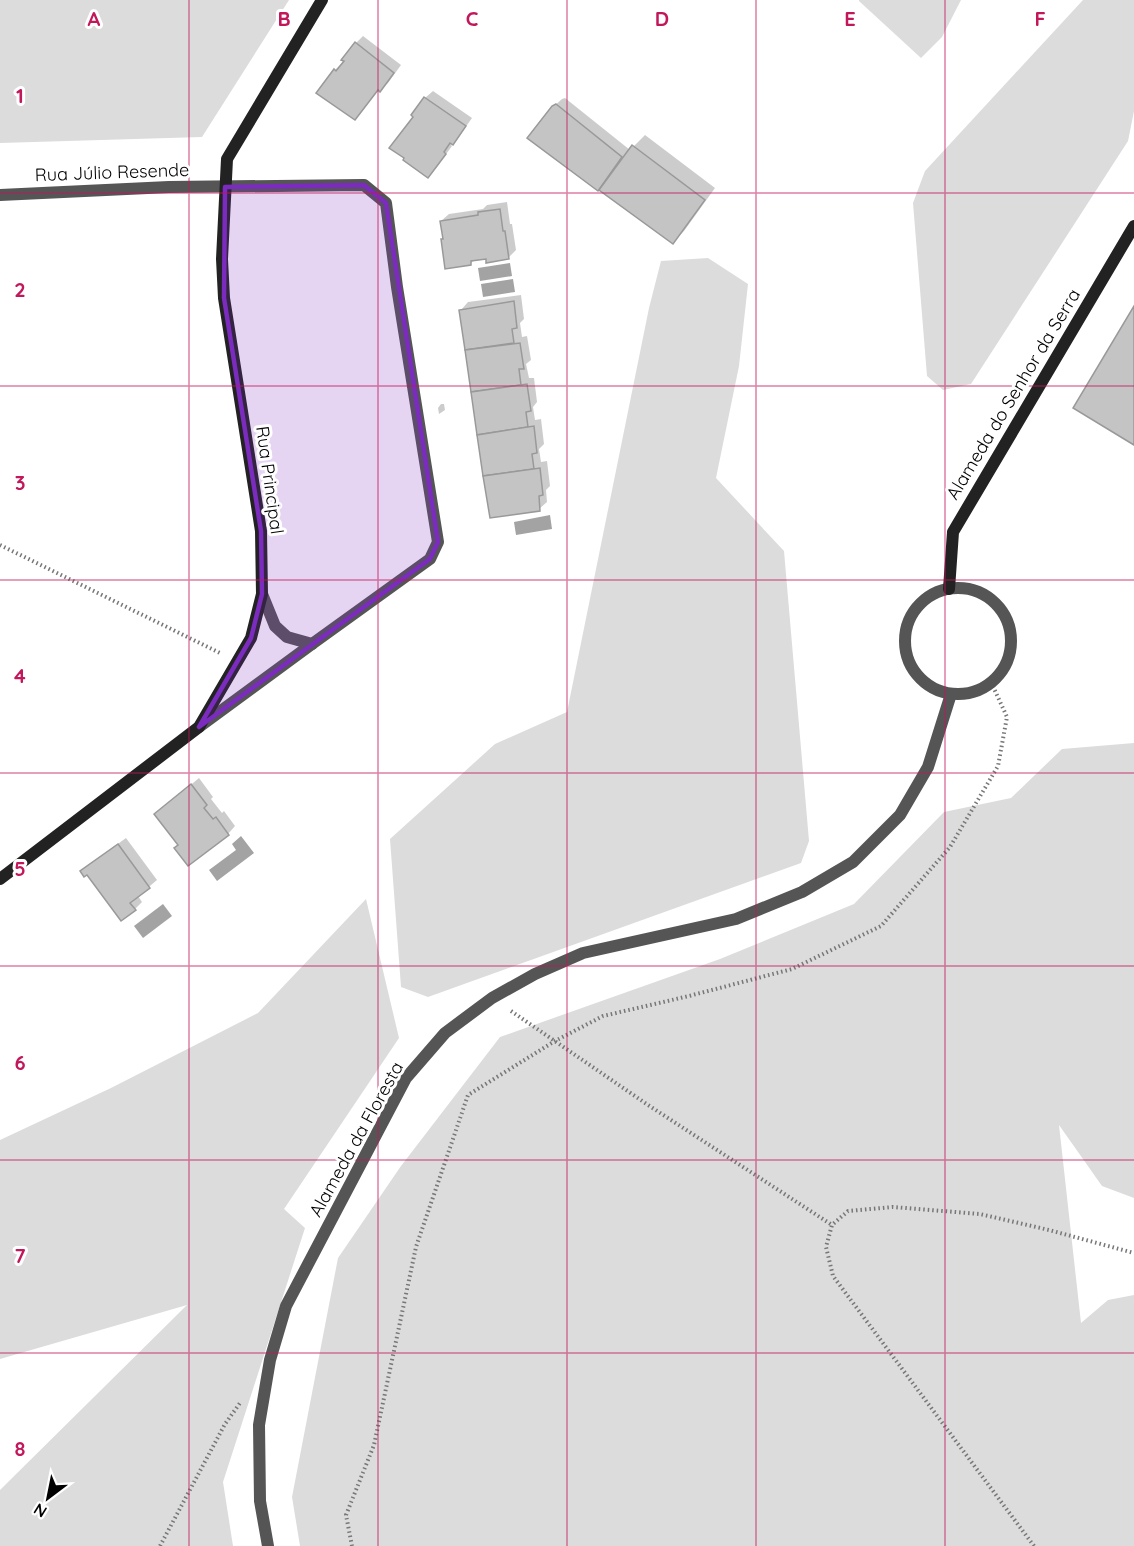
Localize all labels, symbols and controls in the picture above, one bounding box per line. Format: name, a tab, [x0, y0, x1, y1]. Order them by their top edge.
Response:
text: A	[88, 6, 101, 31]
text: B	[277, 6, 291, 31]
text: C	[466, 6, 479, 31]
text: D	[655, 6, 669, 31]
text: E	[844, 6, 856, 31]
text: F	[1034, 6, 1046, 31]
text: 1	[16, 83, 24, 108]
street label: Rua Júlio Resende	[34, 158, 190, 186]
text: 2	[14, 277, 26, 302]
street label: Alameda do Senhor da Serra	[941, 284, 1085, 504]
street label: Rua Principal	[251, 424, 289, 536]
text: 3	[15, 470, 25, 495]
text: 4	[14, 663, 26, 688]
text: 5	[14, 856, 26, 881]
text: 6	[14, 1050, 26, 1075]
street label: Alameda da Floresta	[304, 1057, 408, 1221]
text: 7	[15, 1243, 26, 1268]
text: 8	[15, 1436, 26, 1461]
north arrow	[18, 1468, 78, 1528]
text: N	[30, 1499, 50, 1522]

